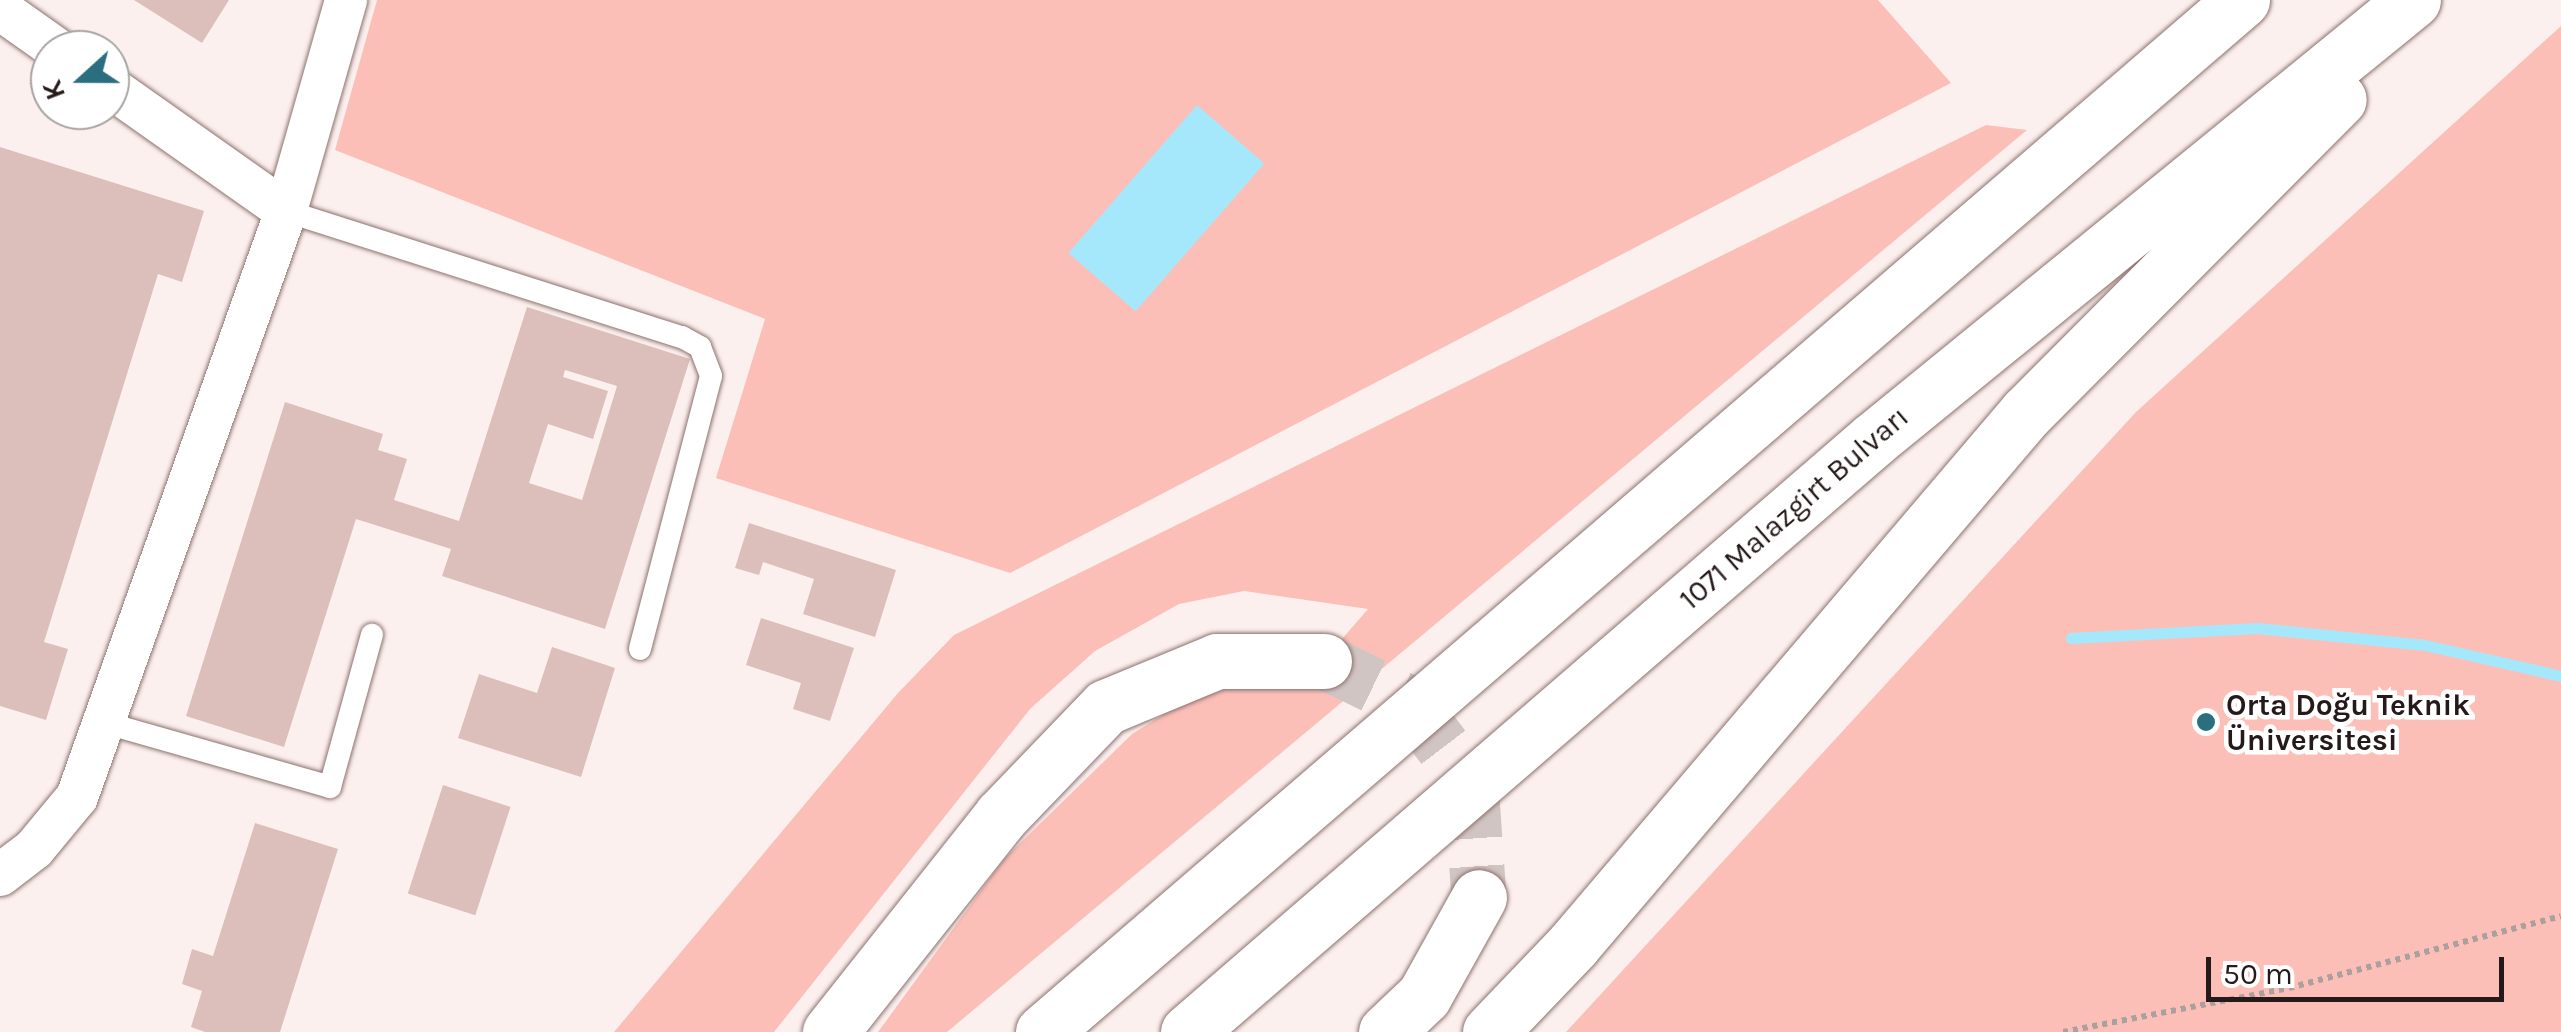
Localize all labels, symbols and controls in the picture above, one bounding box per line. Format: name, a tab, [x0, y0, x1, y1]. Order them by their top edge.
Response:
north arrow	[30, 30, 130, 130]
text: K	[35, 76, 72, 105]
street label: 1071 Malazgirt Bulvarı	[1672, 399, 1916, 617]
place label: Orta Doğu Teknik Üniversitesi	[2226, 687, 2470, 758]
marker: Orta Doğu Teknik Üniversitesi	[2195, 711, 2217, 733]
scale bar	[2211, 937, 2508, 999]
text: 50 m	[2223, 956, 2293, 992]

